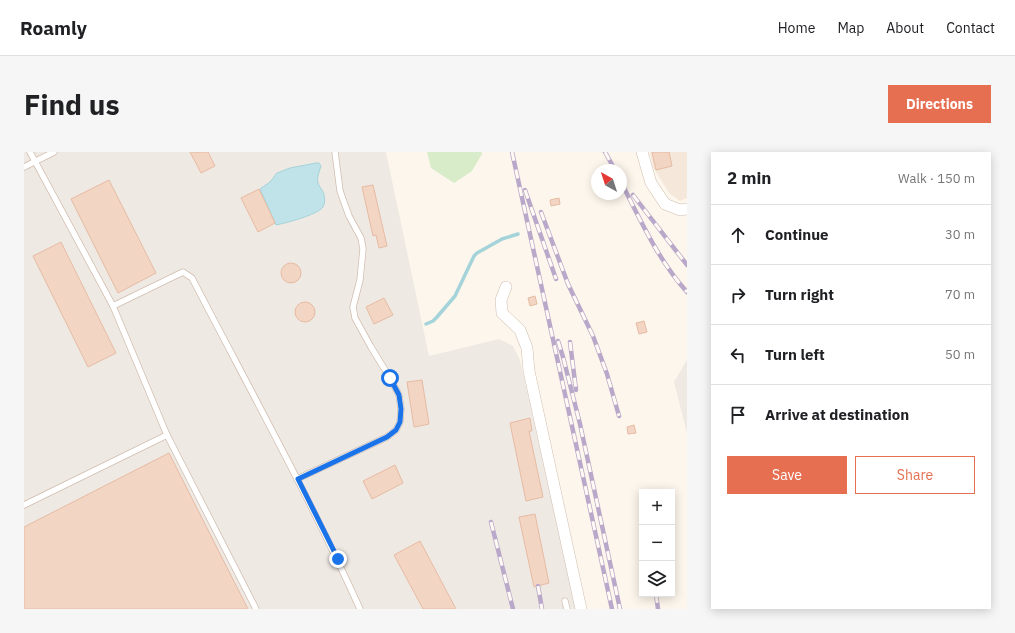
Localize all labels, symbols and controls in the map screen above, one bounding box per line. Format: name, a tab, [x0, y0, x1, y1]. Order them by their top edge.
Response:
text: Roamly	[20, 16, 87, 40]
text: Home	[778, 19, 815, 37]
text: Map	[837, 19, 864, 37]
text: About	[886, 19, 924, 37]
text: Contact	[946, 19, 995, 37]
button: Directions	[888, 85, 991, 123]
text: Find us	[24, 86, 120, 123]
north arrow	[591, 164, 627, 200]
text: 2 min	[727, 167, 771, 189]
text: Walk · 150 m	[898, 170, 975, 187]
icon: ahead	[727, 224, 749, 246]
text: Continue	[765, 225, 829, 244]
text: 30 m	[945, 226, 975, 243]
icon: right	[727, 284, 749, 306]
text: Turn right	[765, 285, 834, 304]
text: 70 m	[945, 286, 975, 303]
icon: left	[727, 344, 749, 366]
text: Turn left	[765, 345, 825, 364]
text: 50 m	[945, 346, 975, 363]
route start	[381, 369, 399, 387]
icon: arrive	[727, 404, 749, 426]
text: Arrive at destination	[765, 405, 909, 424]
button: Save	[727, 456, 847, 494]
button: Share	[855, 456, 975, 494]
map controls	[639, 489, 675, 597]
button: +	[639, 489, 675, 525]
button: −	[639, 525, 675, 561]
route end	[329, 550, 347, 568]
button: layers	[639, 561, 675, 597]

